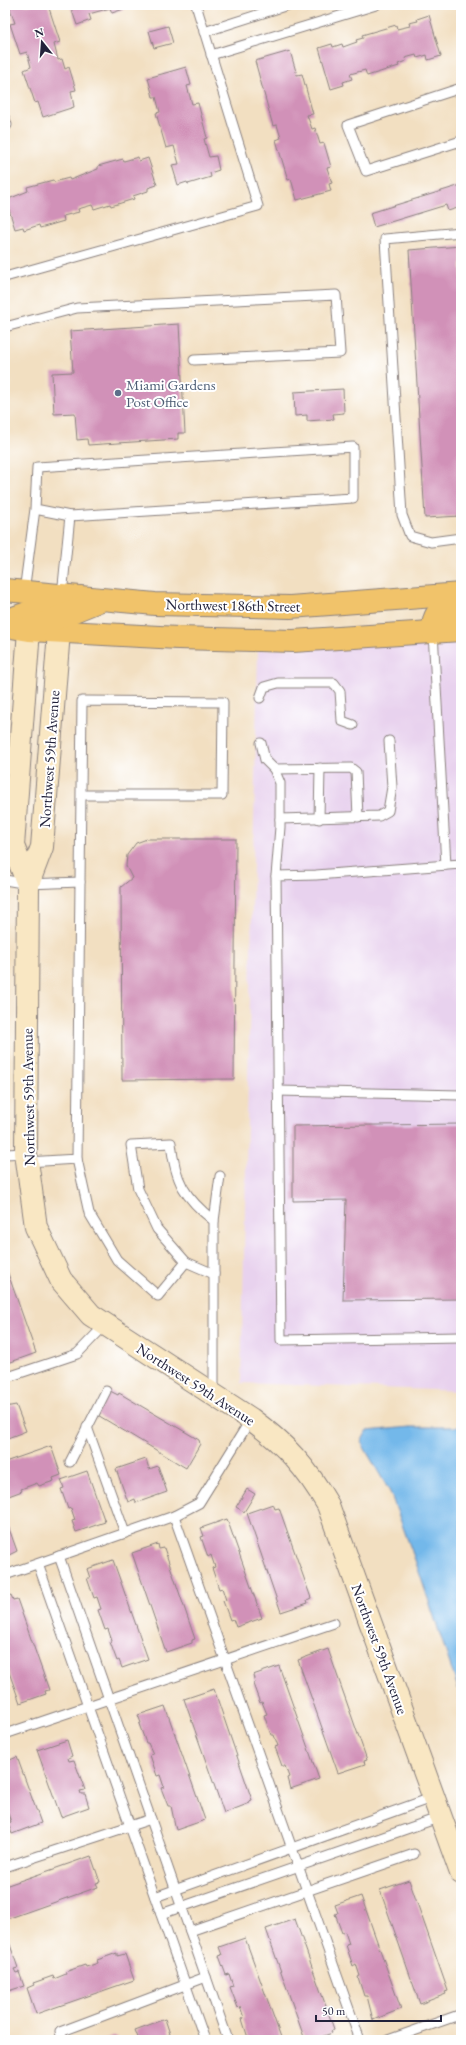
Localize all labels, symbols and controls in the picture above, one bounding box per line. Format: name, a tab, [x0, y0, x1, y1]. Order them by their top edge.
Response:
north arrow	[22, 22, 62, 62]
text: N	[33, 24, 45, 40]
place label: Miami Gardens Post Office	[126, 375, 216, 411]
marker: Miami Gardens Post Office	[113, 388, 123, 398]
street label: Northwest 186th Street	[166, 594, 301, 616]
street label: Northwest 59th Avenue	[35, 690, 63, 828]
street label: Northwest 59th Avenue	[17, 1028, 39, 1166]
street label: Northwest 59th Avenue	[133, 1339, 259, 1430]
street label: Northwest 59th Avenue	[348, 1581, 413, 1717]
scale bar	[316, 1997, 441, 2023]
text: 50 m	[322, 2003, 346, 2019]

